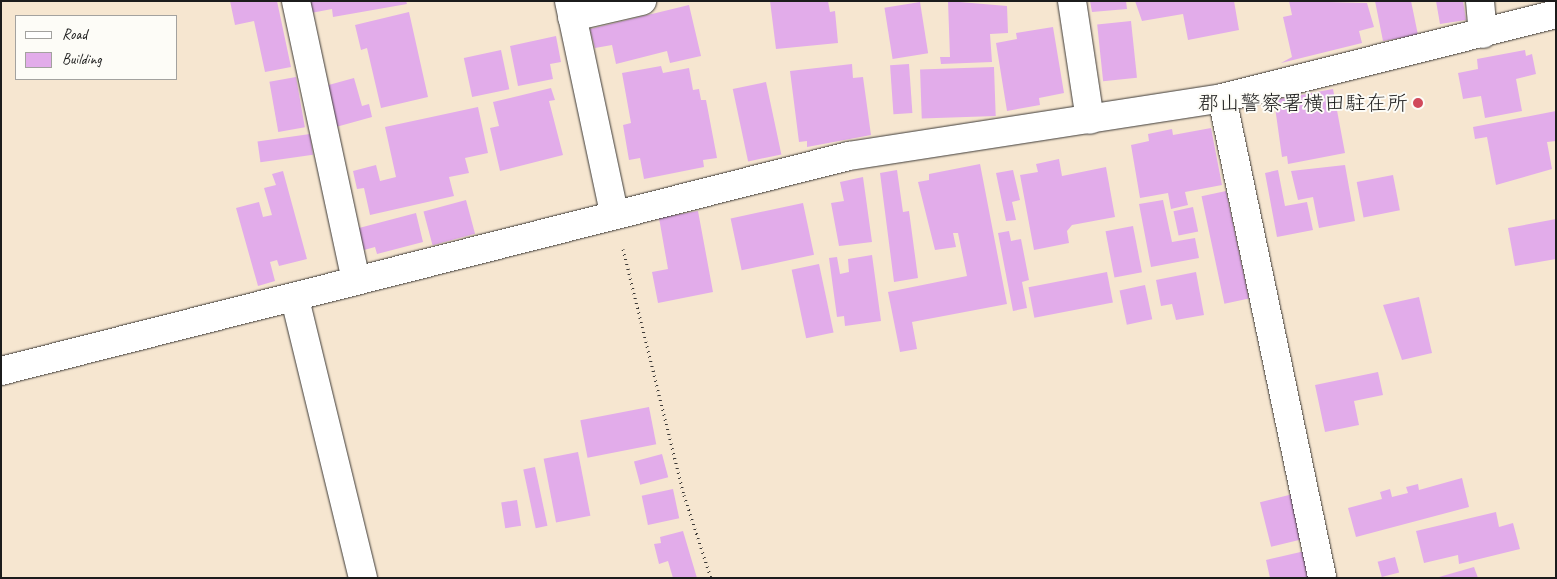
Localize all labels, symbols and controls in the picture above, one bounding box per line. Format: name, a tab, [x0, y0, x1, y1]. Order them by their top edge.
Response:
legend	[15, 15, 178, 80]
text: Road	[62, 25, 87, 44]
text: Building	[62, 50, 101, 69]
place label: 郡山警察署横田駐在所	[1198, 90, 1408, 116]
marker: 郡山警察署横田駐在所	[1412, 97, 1424, 109]

